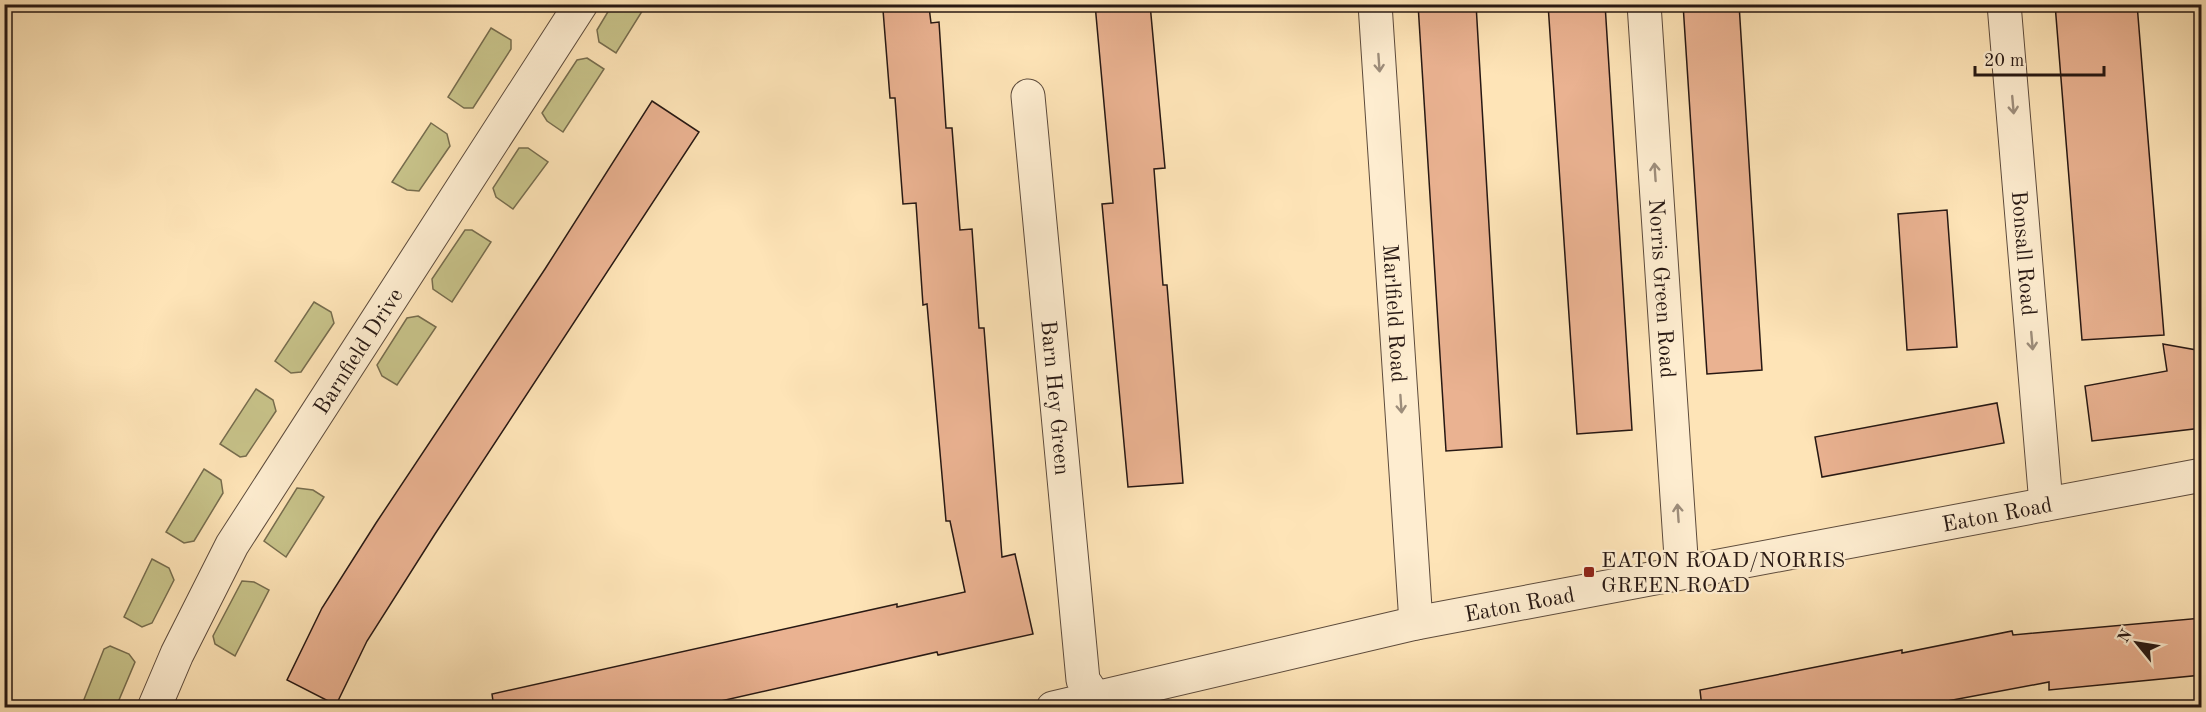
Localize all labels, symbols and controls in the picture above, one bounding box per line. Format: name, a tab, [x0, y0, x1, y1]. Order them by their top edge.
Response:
scale bar	[1975, 39, 2104, 77]
one-way arrow	[1374, 52, 1385, 72]
text: 20 m	[1984, 52, 2024, 70]
one-way arrow	[2007, 94, 2018, 114]
one-way arrow	[1649, 162, 1660, 182]
street label: Bonsall Road	[2007, 190, 2039, 317]
street label: Norris Green Road	[1644, 198, 1678, 379]
street label: Marlfield Road	[1378, 244, 1409, 383]
street label: Barnfield Drive	[310, 285, 408, 419]
street label: Barn Hey Green	[1036, 319, 1073, 476]
one-way arrow	[2027, 330, 2038, 350]
one-way arrow	[1396, 394, 1407, 414]
street label: Eaton Road	[1940, 494, 2054, 537]
one-way arrow	[1672, 504, 1683, 524]
place label: EATON ROAD/NORRIS GREEN ROAD	[1601, 550, 1845, 597]
marker: EATON ROAD/NORRIS GREEN ROAD	[1582, 565, 1596, 579]
street label: Eaton Road	[1463, 584, 1577, 627]
north arrow	[2107, 613, 2167, 673]
text: N	[2116, 627, 2136, 646]

